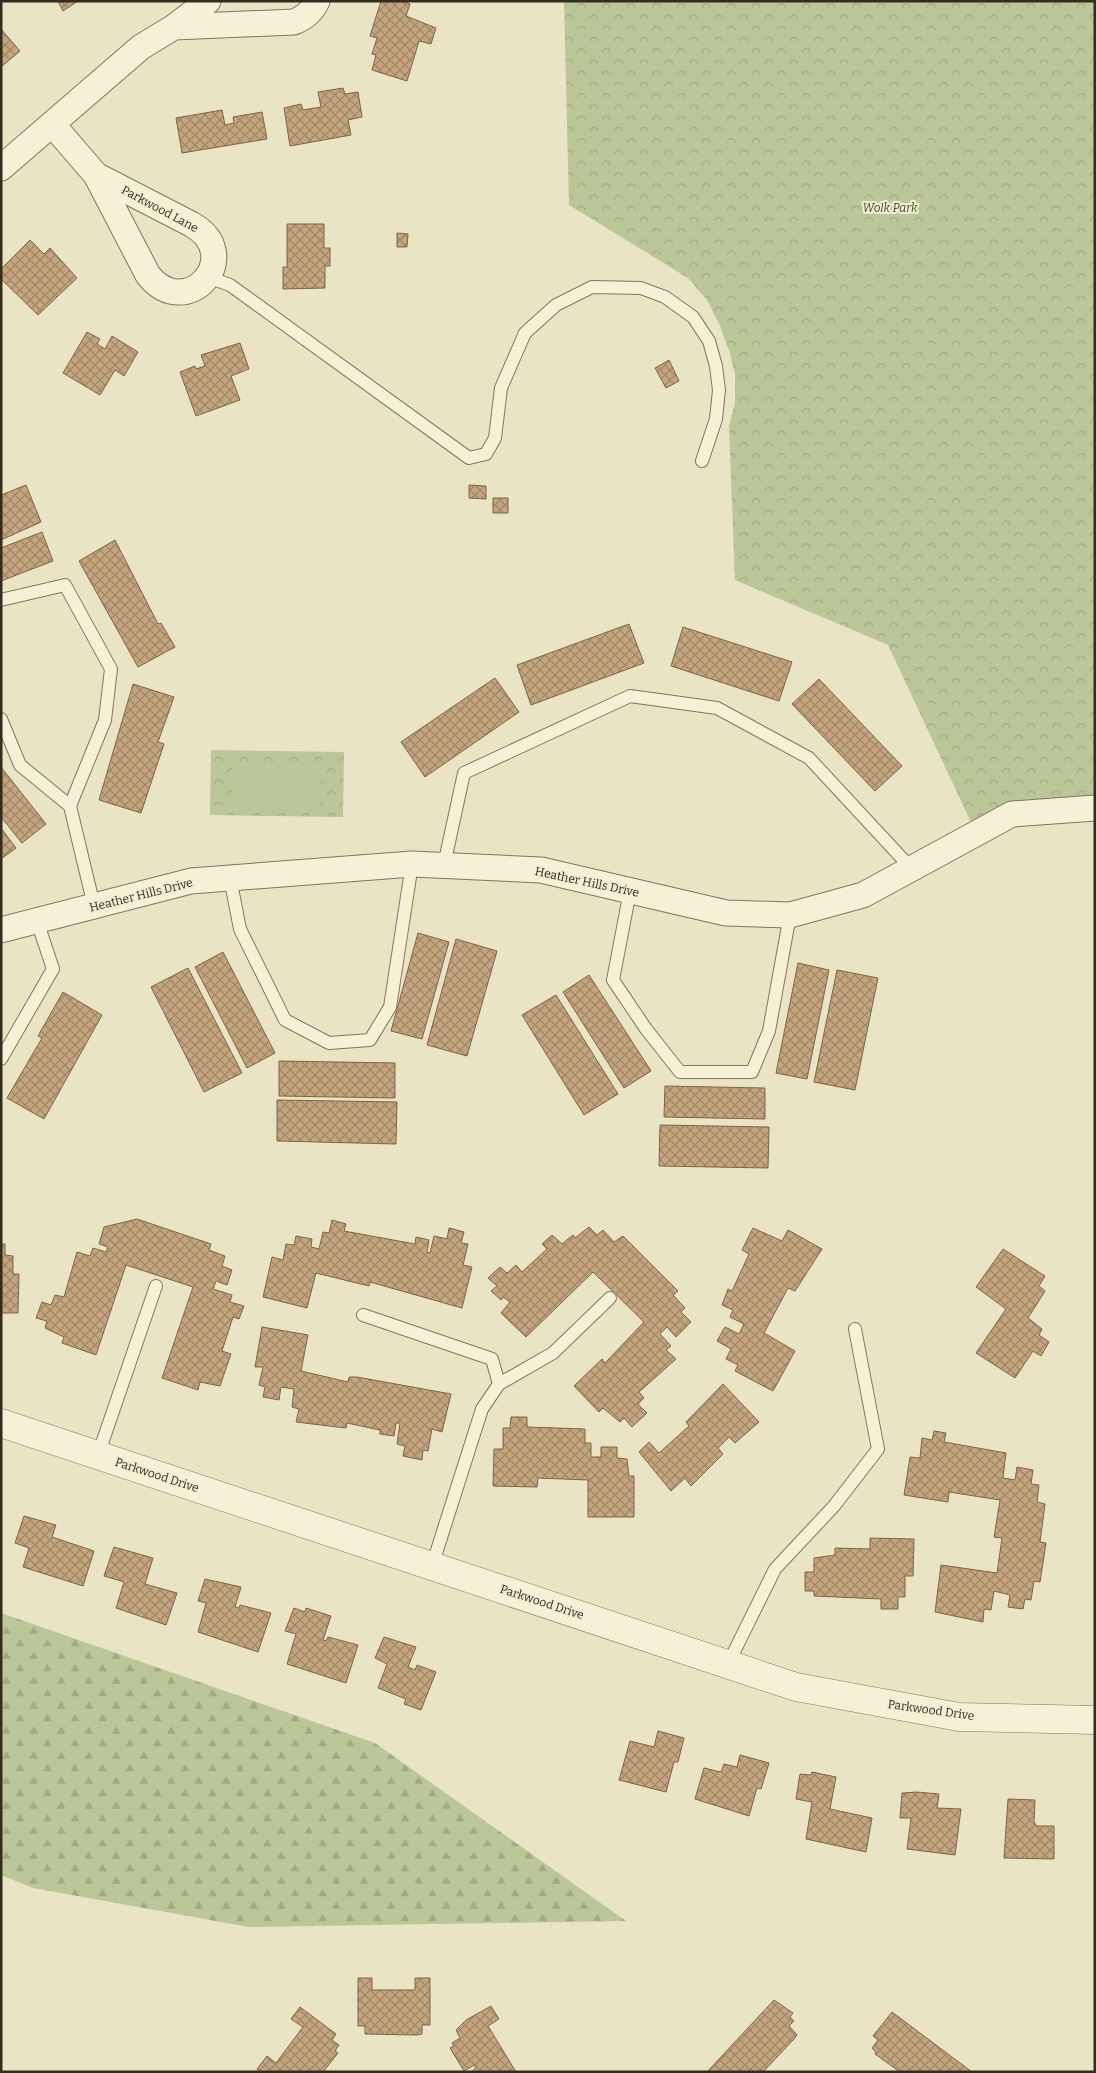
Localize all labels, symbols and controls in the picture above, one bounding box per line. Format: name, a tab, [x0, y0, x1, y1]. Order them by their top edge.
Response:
street label: Parkwood Lane	[119, 183, 201, 235]
park label: Wolk Park	[863, 201, 918, 215]
street label: Heather Hills Drive	[534, 864, 640, 900]
street label: Heather Hills Drive	[88, 875, 194, 915]
street label: Parkwood Drive	[113, 1455, 201, 1495]
street label: Parkwood Drive	[498, 1582, 586, 1622]
street label: Parkwood Drive	[887, 1697, 975, 1723]

